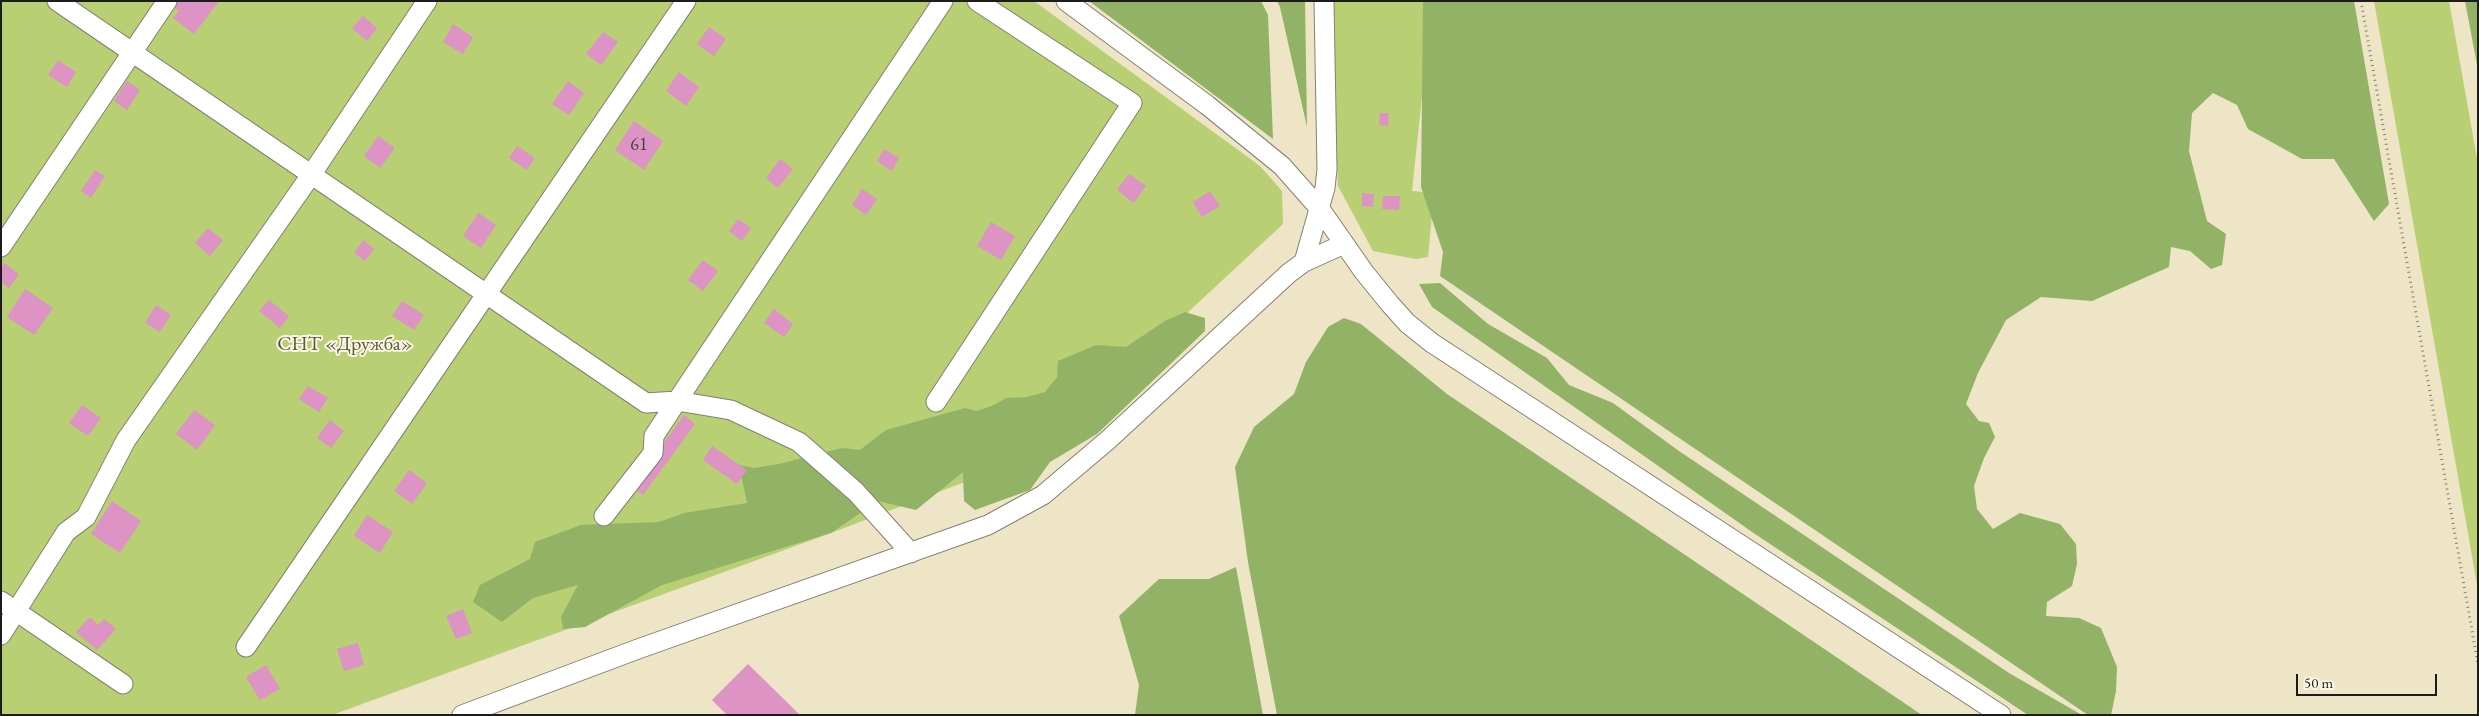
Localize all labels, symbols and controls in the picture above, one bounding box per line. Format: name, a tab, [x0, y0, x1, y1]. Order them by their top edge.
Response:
house number: 61	[630, 134, 648, 156]
park label: СНТ «Дружба»	[277, 333, 413, 357]
scale bar	[2299, 664, 2440, 696]
text: 50 m	[2304, 673, 2333, 692]

